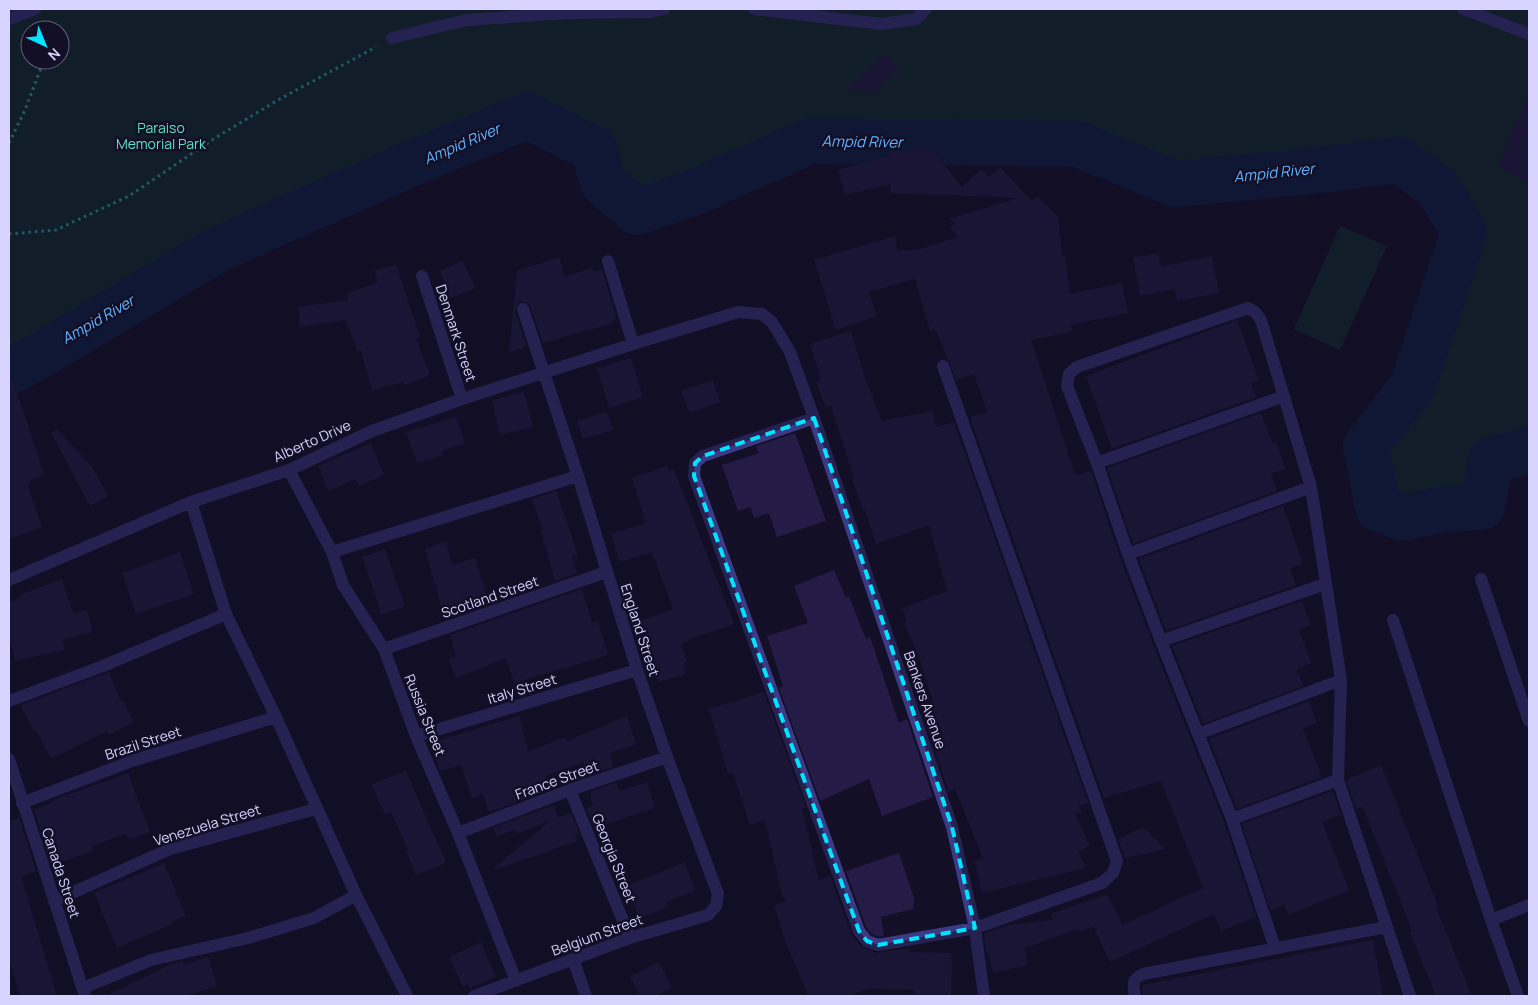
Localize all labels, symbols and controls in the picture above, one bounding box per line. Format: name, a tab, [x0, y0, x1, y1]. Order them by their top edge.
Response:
north arrow	[20, 20, 70, 70]
text: N	[44, 44, 65, 65]
water label: Ampid River	[420, 117, 506, 169]
park label: Paraiso Memorial Park	[116, 118, 207, 153]
water label: Ampid River	[821, 130, 905, 153]
water label: Ampid River	[1233, 158, 1318, 187]
street label: Denmark Street	[432, 282, 481, 384]
water label: Ampid River	[57, 289, 140, 349]
street label: Alberto Drive	[270, 415, 353, 466]
street label: Scotland Street	[439, 571, 541, 622]
street label: England Street	[617, 581, 664, 679]
street label: Bankers Avenue	[900, 648, 951, 751]
street label: Italy Street	[485, 669, 559, 708]
street label: Russia Street	[400, 671, 451, 759]
street label: Brazil Street	[102, 721, 184, 764]
street label: France Street	[512, 756, 602, 803]
street label: Venezuela Street	[151, 799, 263, 850]
street label: Georgia Street	[588, 811, 641, 905]
street label: Canada Street	[38, 825, 85, 921]
street label: Belgium Street	[549, 909, 645, 960]

